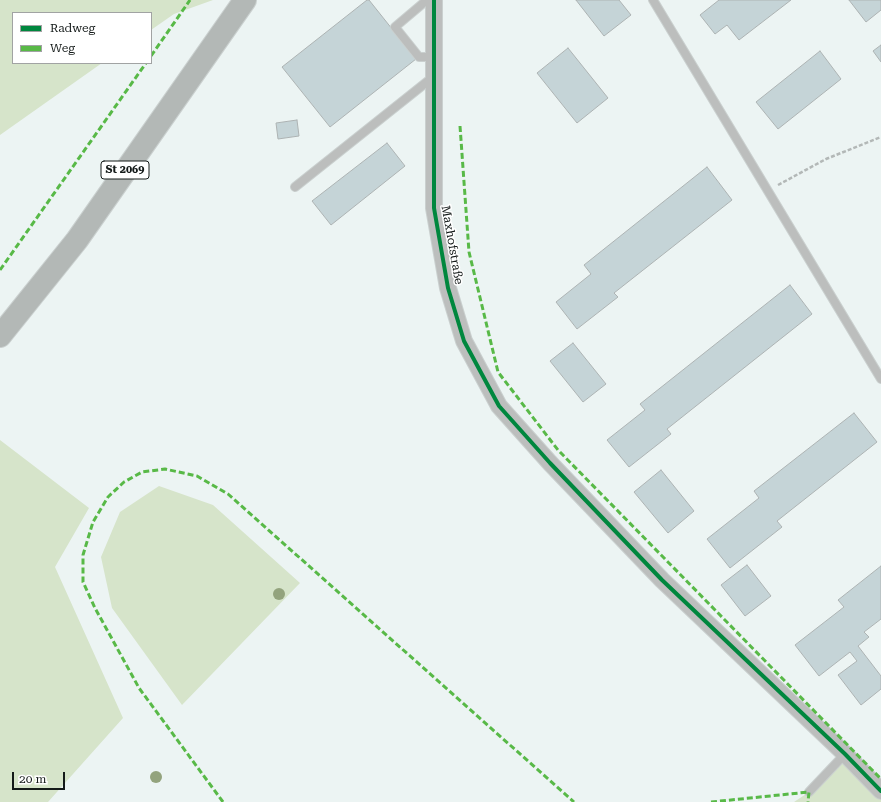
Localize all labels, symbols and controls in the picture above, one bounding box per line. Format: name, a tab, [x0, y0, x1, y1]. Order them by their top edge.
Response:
legend	[12, 12, 152, 64]
text: Radweg	[50, 21, 95, 35]
text: Weg	[50, 41, 75, 55]
road number: St 2069	[101, 161, 149, 179]
street label: Maxhofstraße	[438, 204, 466, 286]
scale bar	[14, 764, 67, 790]
text: 20 m	[19, 772, 46, 786]

